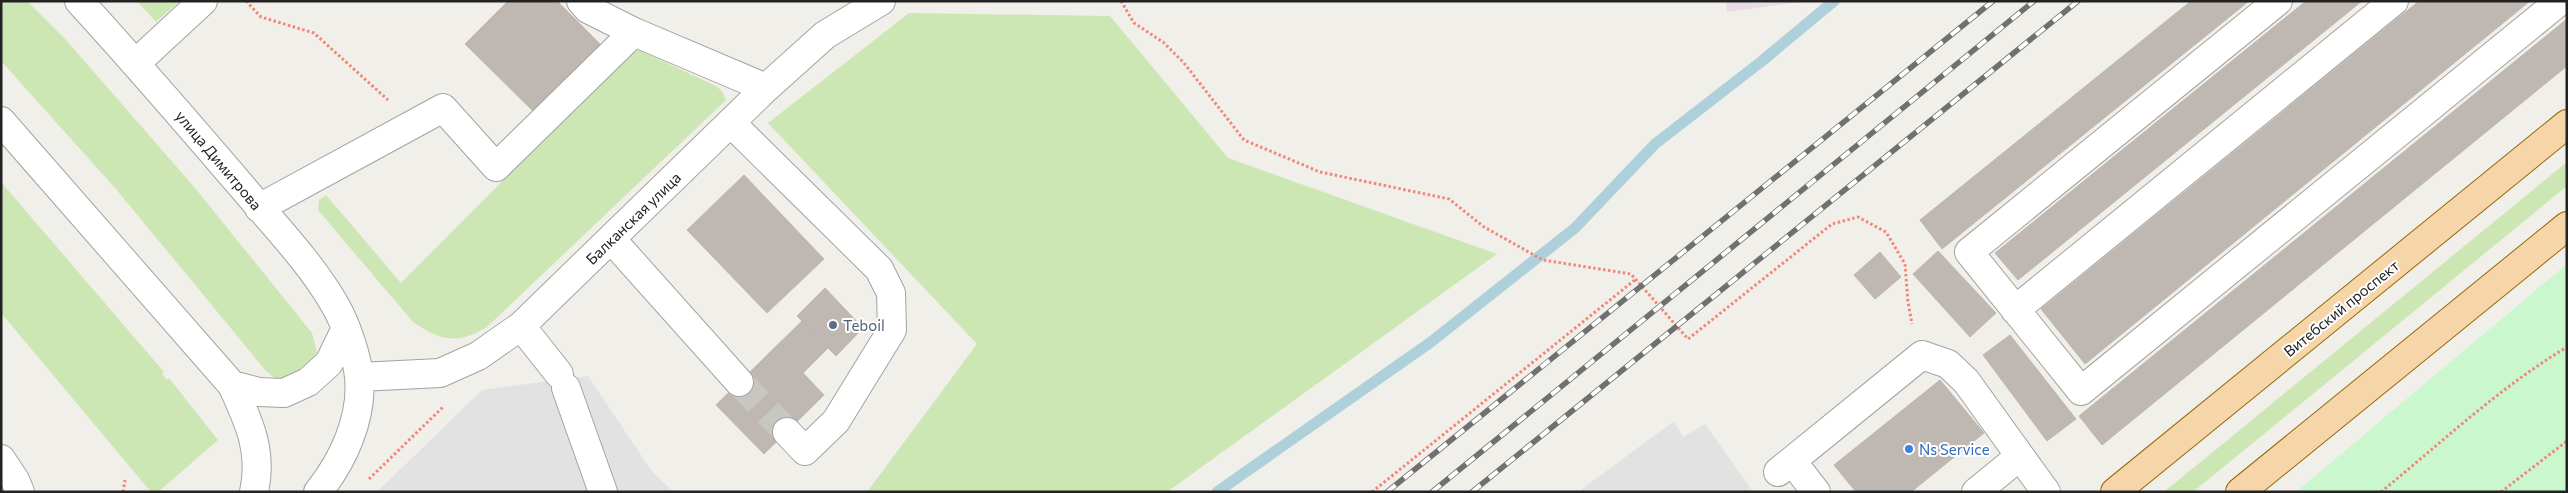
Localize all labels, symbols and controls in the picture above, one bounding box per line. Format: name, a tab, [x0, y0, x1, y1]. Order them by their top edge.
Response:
street label: улица Димитрова	[172, 107, 266, 213]
street label: Балканская улица	[582, 168, 684, 268]
street label: Витебский проспект	[2280, 256, 2402, 360]
place label: Teboil	[843, 316, 885, 334]
marker: Teboil	[827, 319, 839, 331]
place label: Ns Service	[1919, 440, 1990, 458]
marker: Ns Service	[1903, 443, 1915, 455]

